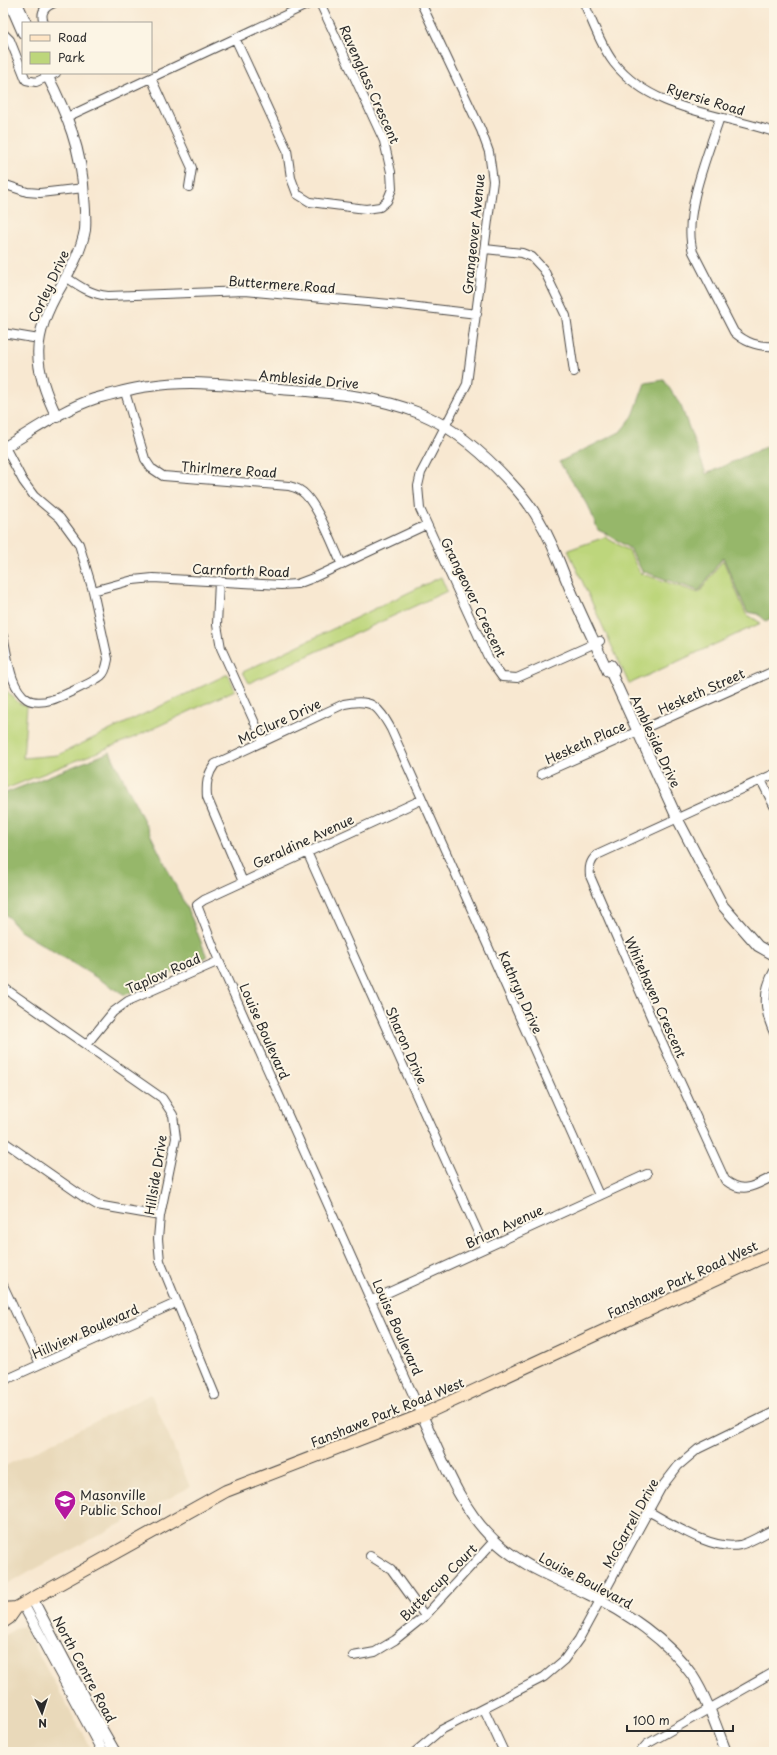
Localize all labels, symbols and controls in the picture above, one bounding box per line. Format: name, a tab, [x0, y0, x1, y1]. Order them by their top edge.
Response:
legend	[22, 22, 152, 74]
street label: Ravenglass Crescent	[335, 22, 405, 146]
text: Road	[58, 28, 87, 46]
text: Park	[58, 48, 85, 66]
street label: Ryersie Road	[665, 78, 747, 120]
street label: Grangeover Avenue	[457, 173, 489, 295]
street label: Corley Drive	[23, 247, 73, 325]
street label: Buttermere Road	[228, 271, 336, 297]
street label: Ambleside Drive	[258, 365, 360, 393]
street label: Thirlmere Road	[180, 456, 278, 482]
street label: Grangeover Crescent	[437, 534, 511, 660]
street label: Carnforth Road	[192, 559, 290, 581]
street label: Hesketh Street	[655, 663, 747, 719]
street label: Ambleside Drive	[626, 692, 686, 791]
street label: McClure Drive	[234, 693, 324, 749]
street label: Hesketh Place	[542, 716, 629, 768]
street label: Geraldine Avenue	[249, 809, 357, 873]
street label: Whitehaven Crescent	[621, 933, 691, 1061]
street label: Taplow Road	[123, 948, 203, 998]
street label: Kathryn Drive	[494, 948, 548, 1036]
street label: Louise Boulevard	[235, 980, 295, 1082]
street label: Sharon Drive	[382, 1003, 433, 1087]
street label: Hillside Drive	[139, 1134, 171, 1216]
street label: Brian Avenue	[462, 1200, 546, 1252]
street label: Fanshawe Park Road West	[604, 1236, 760, 1322]
street label: Louise Boulevard	[368, 1276, 428, 1378]
street label: Hillview Boulevard	[29, 1299, 141, 1363]
street label: Fanshawe Park Road West	[307, 1372, 467, 1452]
street label: McGarrell Drive	[597, 1475, 663, 1571]
place label: Masonville Public School	[80, 1485, 161, 1519]
school or university icon: Masonville Public School	[52, 1488, 78, 1521]
street label: Buttercup Court	[395, 1539, 481, 1625]
street label: Louise Boulevard	[536, 1547, 636, 1613]
street label: North Centre Road	[49, 1612, 121, 1726]
north arrow	[22, 1693, 62, 1733]
scale bar	[627, 1707, 733, 1733]
text: 100 m	[633, 1711, 670, 1729]
text: N	[37, 1715, 47, 1732]

